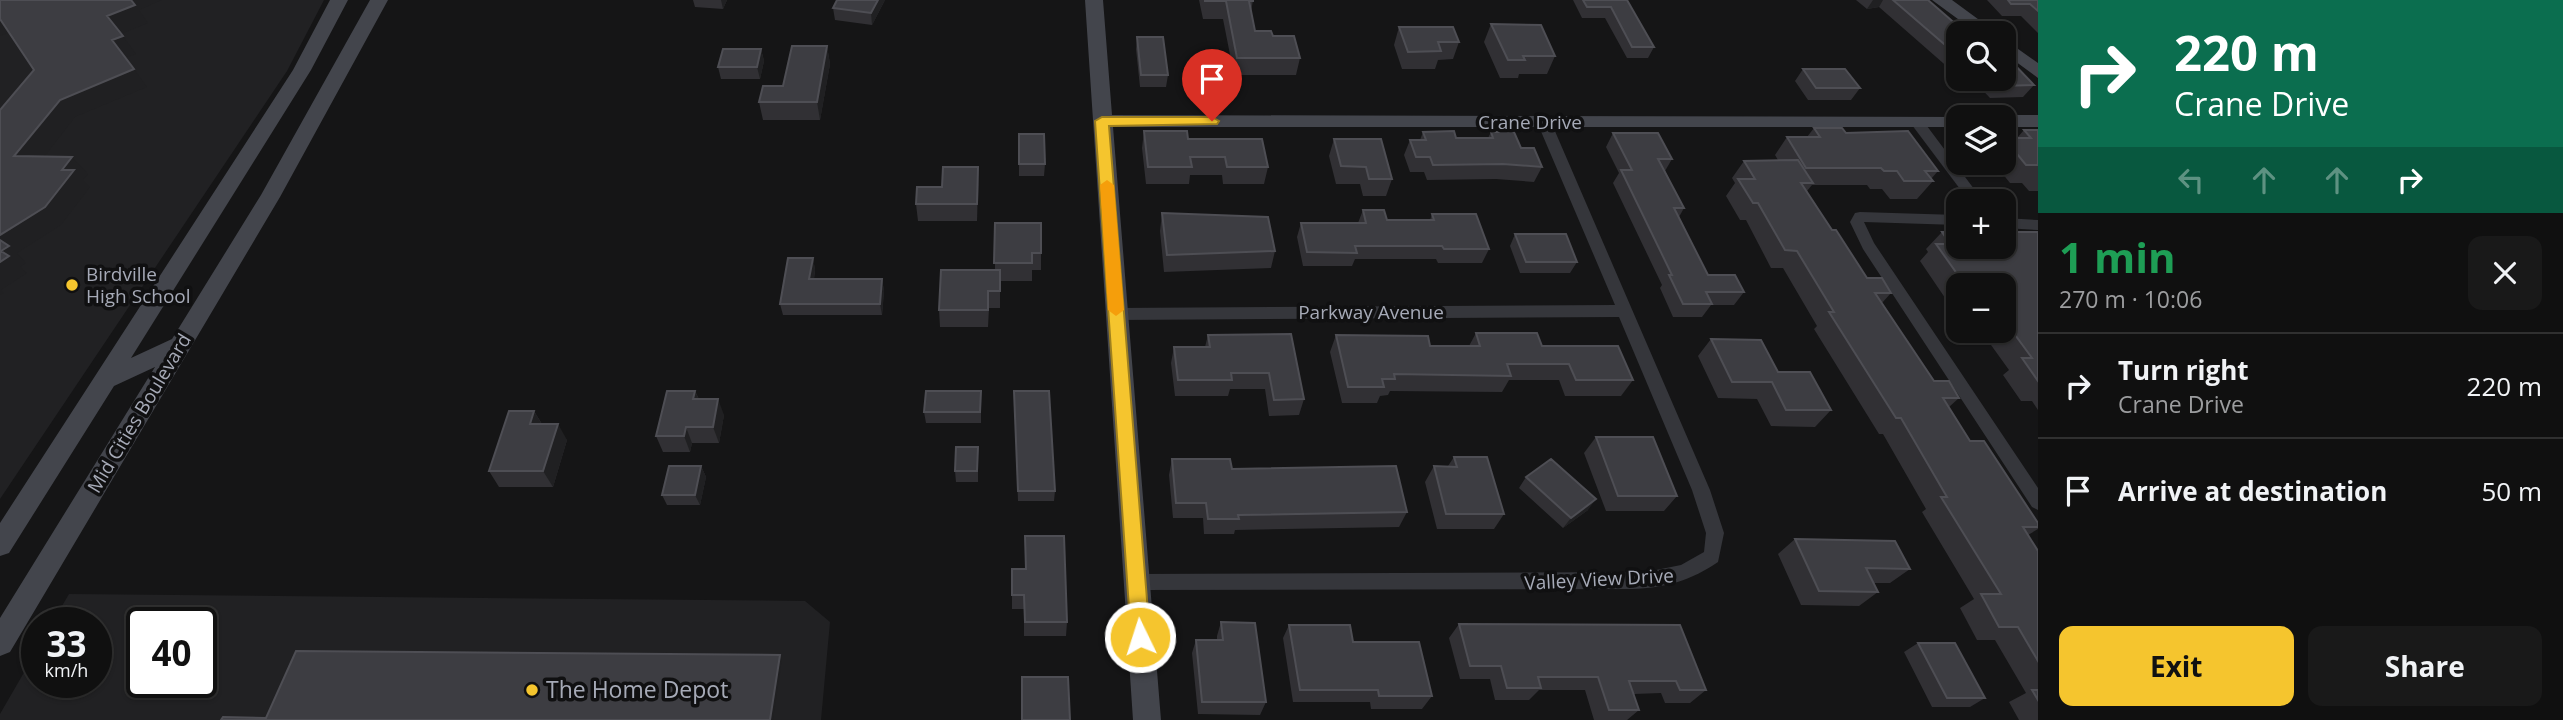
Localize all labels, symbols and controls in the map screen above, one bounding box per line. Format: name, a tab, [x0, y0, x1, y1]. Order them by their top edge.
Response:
text: 220 m	[2174, 19, 2319, 85]
map controls	[1946, 21, 2016, 343]
button: search	[1946, 21, 2016, 91]
icon: right	[2059, 28, 2150, 119]
pin	[1182, 49, 1242, 121]
icon: arrive	[1193, 60, 1231, 98]
text: Crane Drive	[2174, 82, 2349, 125]
button: layers	[1946, 105, 2016, 175]
street label: Crane Drive	[1478, 109, 1582, 135]
icon: left	[2172, 161, 2210, 199]
icon: ahead	[2245, 161, 2283, 199]
icon: ahead	[2318, 161, 2356, 199]
icon: right	[2391, 161, 2429, 199]
button: +	[1946, 189, 2016, 259]
text: 1 min	[2059, 228, 2176, 285]
button: close	[2468, 236, 2542, 310]
place label: Birdville High School	[86, 261, 191, 309]
button: −	[1946, 273, 2016, 343]
marker: Birdville High School	[64, 277, 80, 293]
text: 270 m · 10:06	[2059, 283, 2202, 315]
street label: Parkway Avenue	[1298, 299, 1444, 325]
street label: Mid Cities Boulevard	[81, 328, 197, 498]
text: Turn right	[2118, 352, 2249, 388]
icon: right	[2059, 367, 2097, 405]
text: 220 m	[2467, 368, 2542, 404]
text: Crane Drive	[2118, 388, 2244, 420]
icon: arrive	[2059, 472, 2097, 510]
text: Arrive at destination	[2118, 473, 2387, 509]
text: 50 m	[2481, 473, 2542, 509]
street label: Valley View Drive	[1524, 562, 1674, 596]
position arrow	[1103, 600, 1177, 674]
speed limit sign: 40	[126, 607, 217, 698]
text: 33	[46, 620, 87, 667]
button: Exit	[2059, 626, 2294, 706]
button: Share	[2308, 626, 2542, 706]
text: km/h	[45, 658, 88, 682]
place label: The Home Depot	[546, 673, 728, 705]
marker: The Home Depot	[524, 682, 540, 698]

